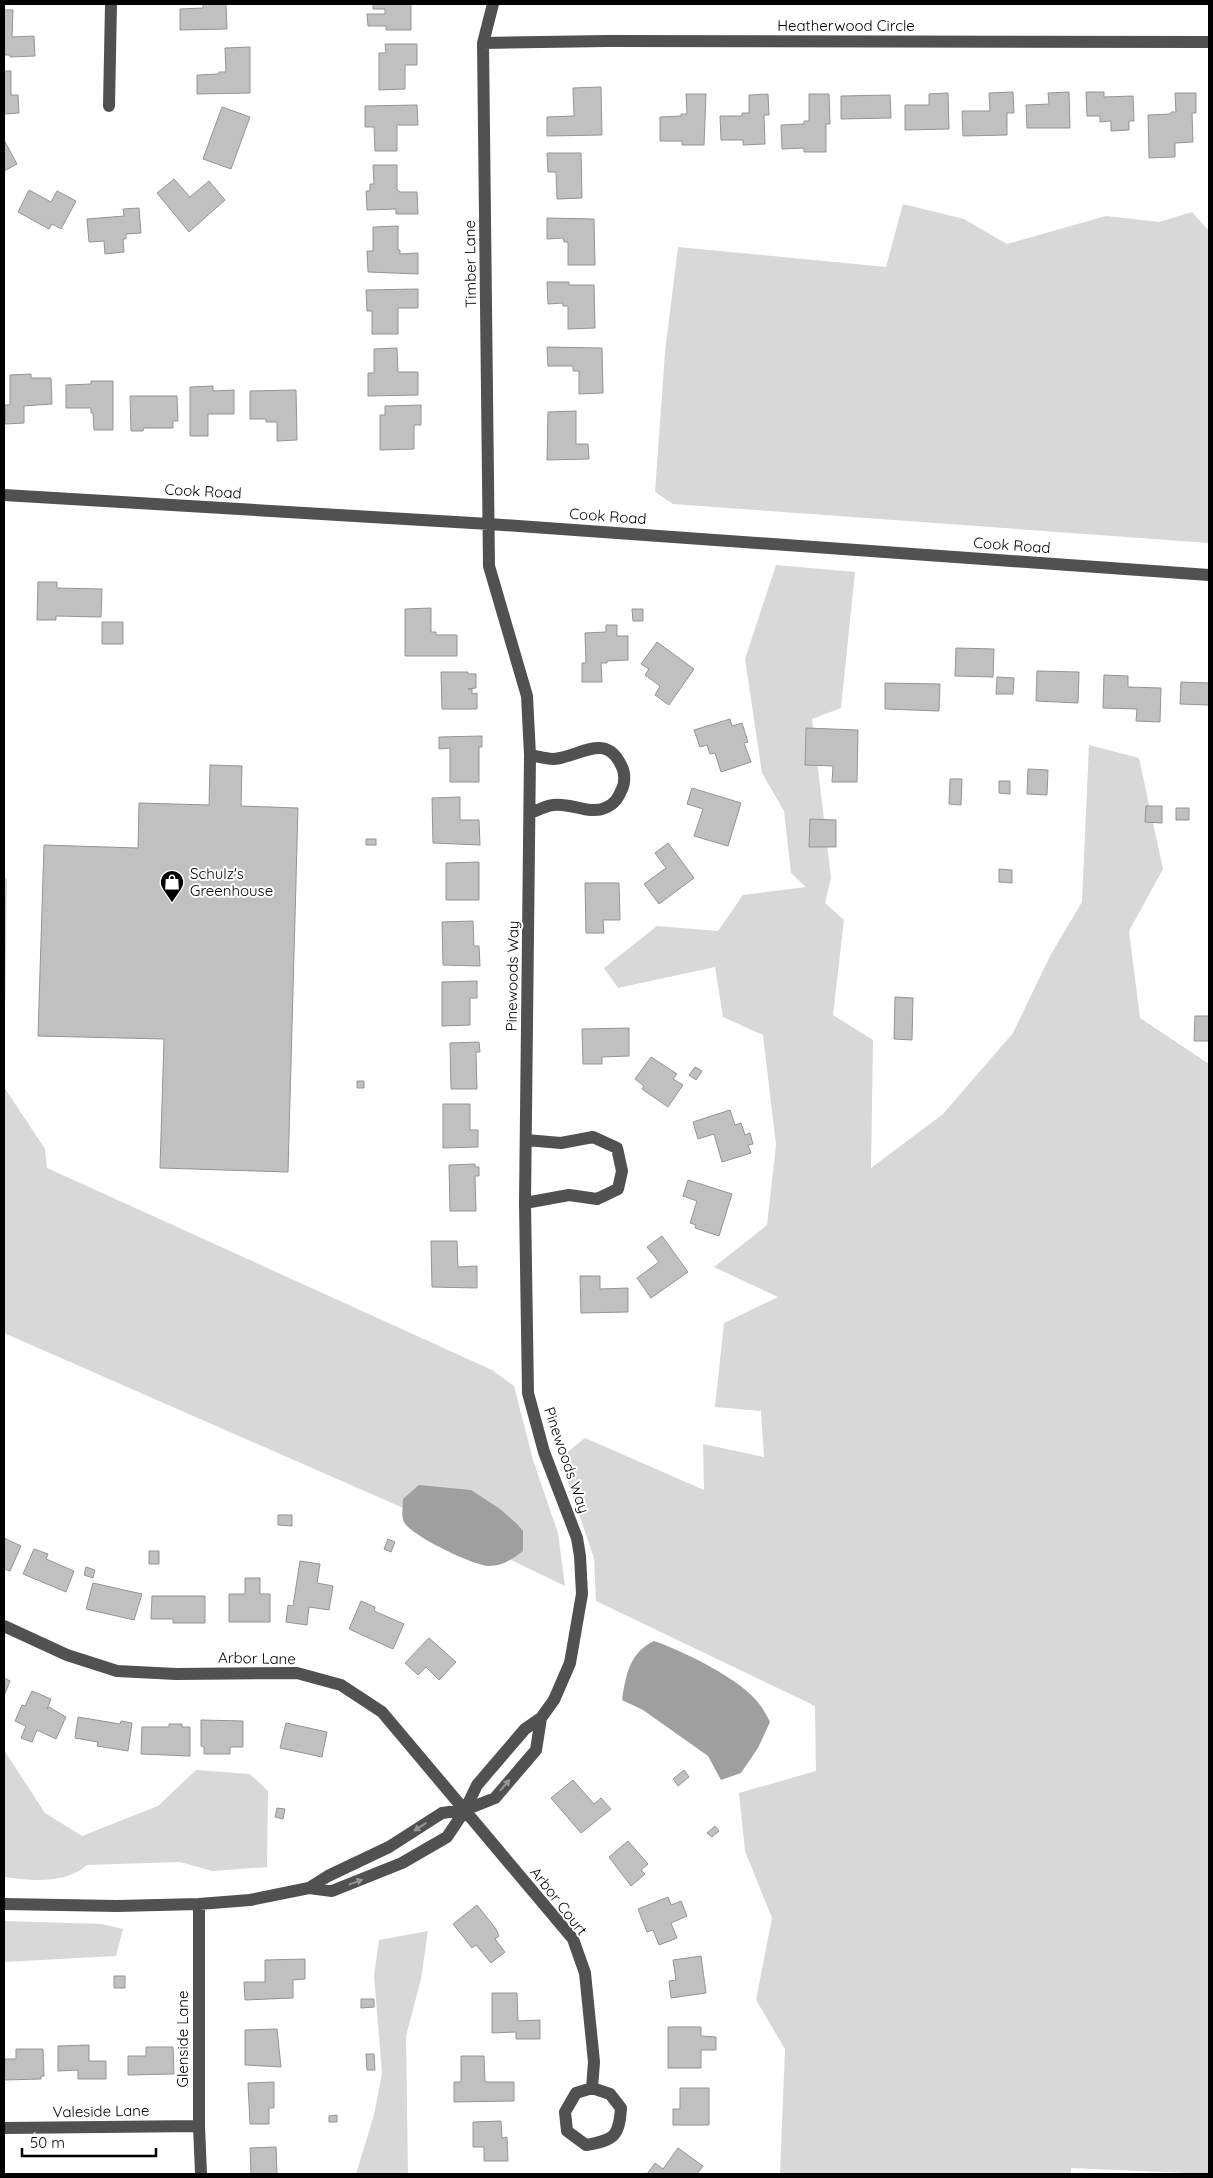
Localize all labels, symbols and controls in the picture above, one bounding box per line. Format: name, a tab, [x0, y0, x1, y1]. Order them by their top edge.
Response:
street label: Heatherwood Circle	[777, 16, 915, 35]
street label: Timber Lane	[460, 220, 480, 308]
street label: Cook Road	[164, 479, 242, 503]
street label: Cook Road	[569, 504, 647, 528]
street label: Cook Road	[973, 533, 1051, 557]
place label: Schulz's Greenhouse	[190, 864, 273, 900]
shop icon: Schulz's Greenhouse	[159, 869, 185, 903]
street label: Pinewoods Way	[502, 920, 522, 1032]
street label: Pinewoods Way	[540, 1404, 594, 1516]
street label: Arbor Lane	[218, 1648, 296, 1668]
one-way arrow	[500, 1779, 511, 1792]
one-way arrow	[414, 1822, 427, 1832]
street label: Arbor Court	[526, 1863, 592, 1939]
one-way arrow	[349, 1878, 364, 1886]
street label: Glenside Lane	[173, 1991, 192, 2088]
street label: Valeside Lane	[52, 2101, 150, 2121]
scale bar	[22, 2126, 156, 2158]
text: 50 m	[30, 2133, 65, 2152]

